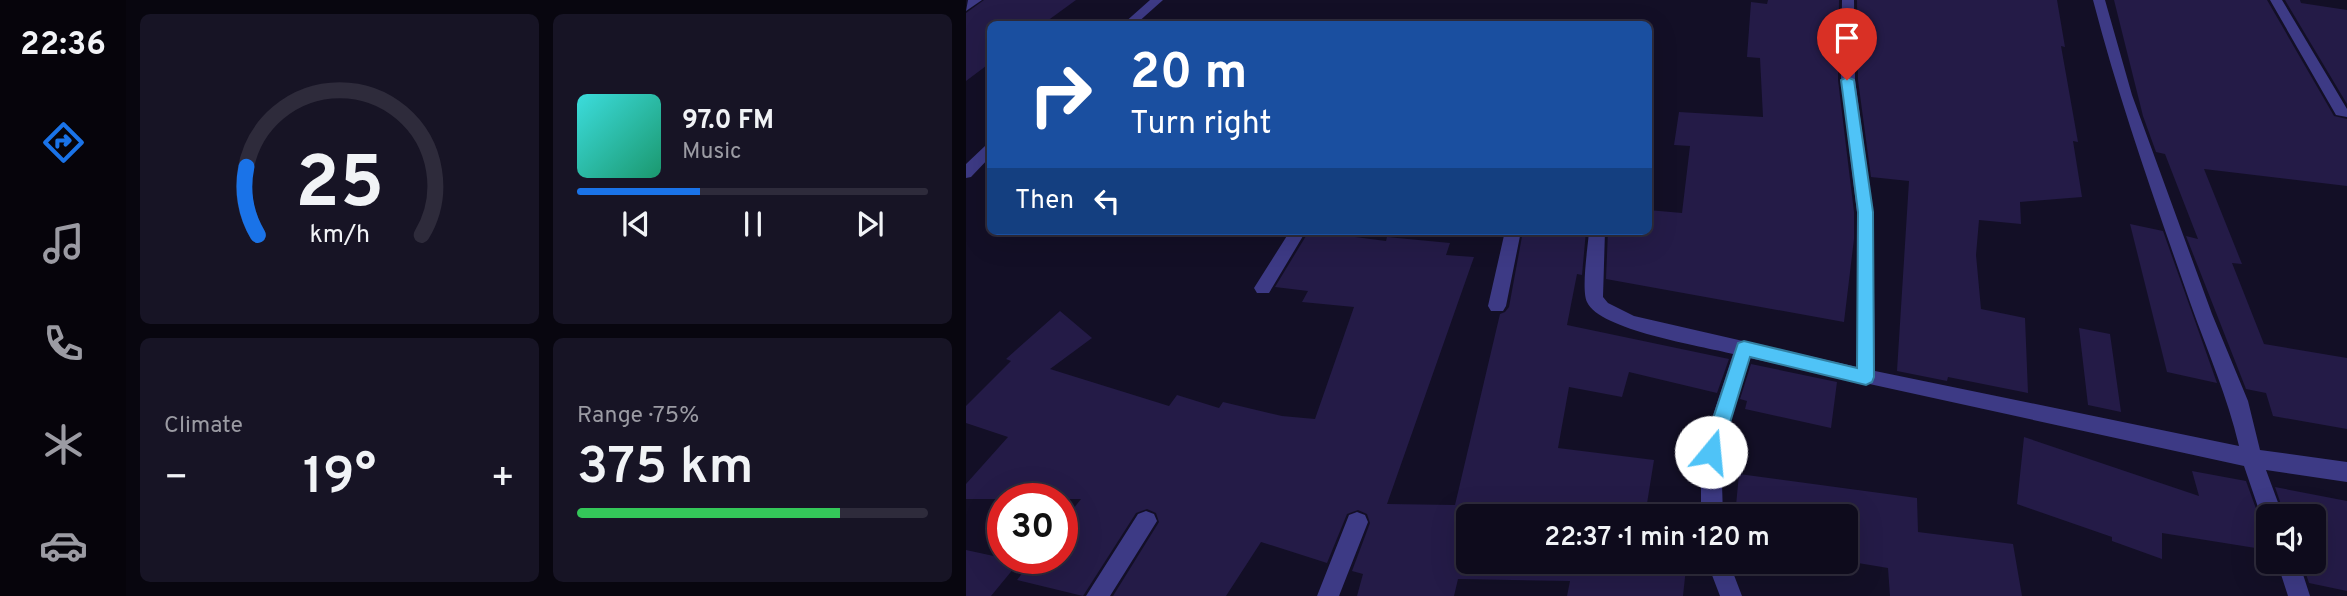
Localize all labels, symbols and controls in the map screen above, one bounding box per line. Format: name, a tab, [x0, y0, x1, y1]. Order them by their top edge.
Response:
pin	[1817, 8, 1877, 80]
icon: arrive	[1828, 19, 1866, 57]
text: 22:36	[20, 26, 106, 66]
text: 20 m	[1130, 44, 1247, 106]
icon: right	[1015, 49, 1106, 140]
text: 97.0 FM	[682, 105, 774, 138]
text: Turn right	[1130, 105, 1272, 145]
icon: directions	[39, 118, 88, 167]
text: Music	[682, 138, 742, 167]
text: 25	[295, 141, 384, 233]
icon: left	[1088, 182, 1126, 220]
text: Then	[1015, 185, 1074, 218]
icon: previous	[617, 205, 655, 243]
icon: pause	[734, 205, 772, 243]
icon: next	[851, 205, 889, 243]
icon: music	[39, 219, 88, 268]
text: km/h	[309, 220, 370, 252]
icon: phone	[39, 319, 88, 368]
text: Range · 75%	[577, 402, 699, 431]
text: Climate	[164, 412, 243, 441]
position arrow	[1674, 415, 1748, 489]
icon: climate	[39, 420, 88, 469]
text: 375 km	[577, 436, 754, 502]
text: 19°	[303, 446, 376, 512]
text: −	[164, 455, 189, 504]
text: +	[490, 455, 515, 504]
speed limit sign: 30	[987, 483, 1078, 574]
map controls	[2256, 504, 2326, 574]
button: sound	[2256, 504, 2326, 574]
icon: car	[39, 521, 88, 570]
text: 22:37 · 1 min · 120 m	[1544, 522, 1770, 555]

